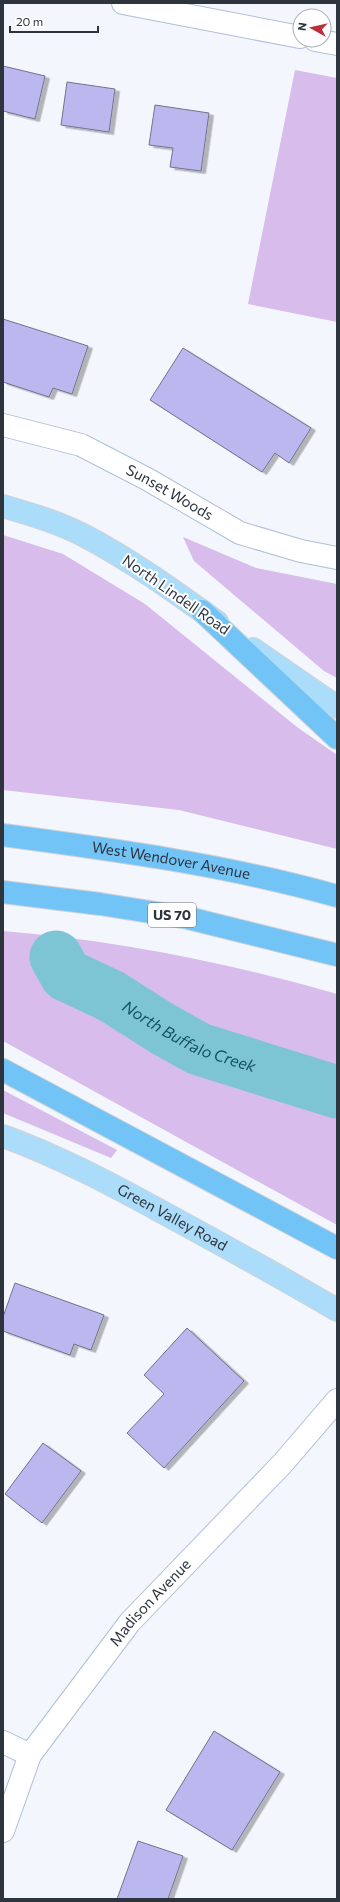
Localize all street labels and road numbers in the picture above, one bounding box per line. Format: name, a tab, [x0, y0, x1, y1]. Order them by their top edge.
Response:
street label: Sunset Woods	[123, 460, 217, 524]
street label: North Lindell Road	[119, 550, 234, 638]
street label: West Wendover Avenue	[91, 837, 252, 882]
road number: US 70	[148, 903, 196, 927]
street label: Green Valley Road	[115, 1180, 231, 1254]
street label: Madison Avenue	[105, 1555, 194, 1649]

